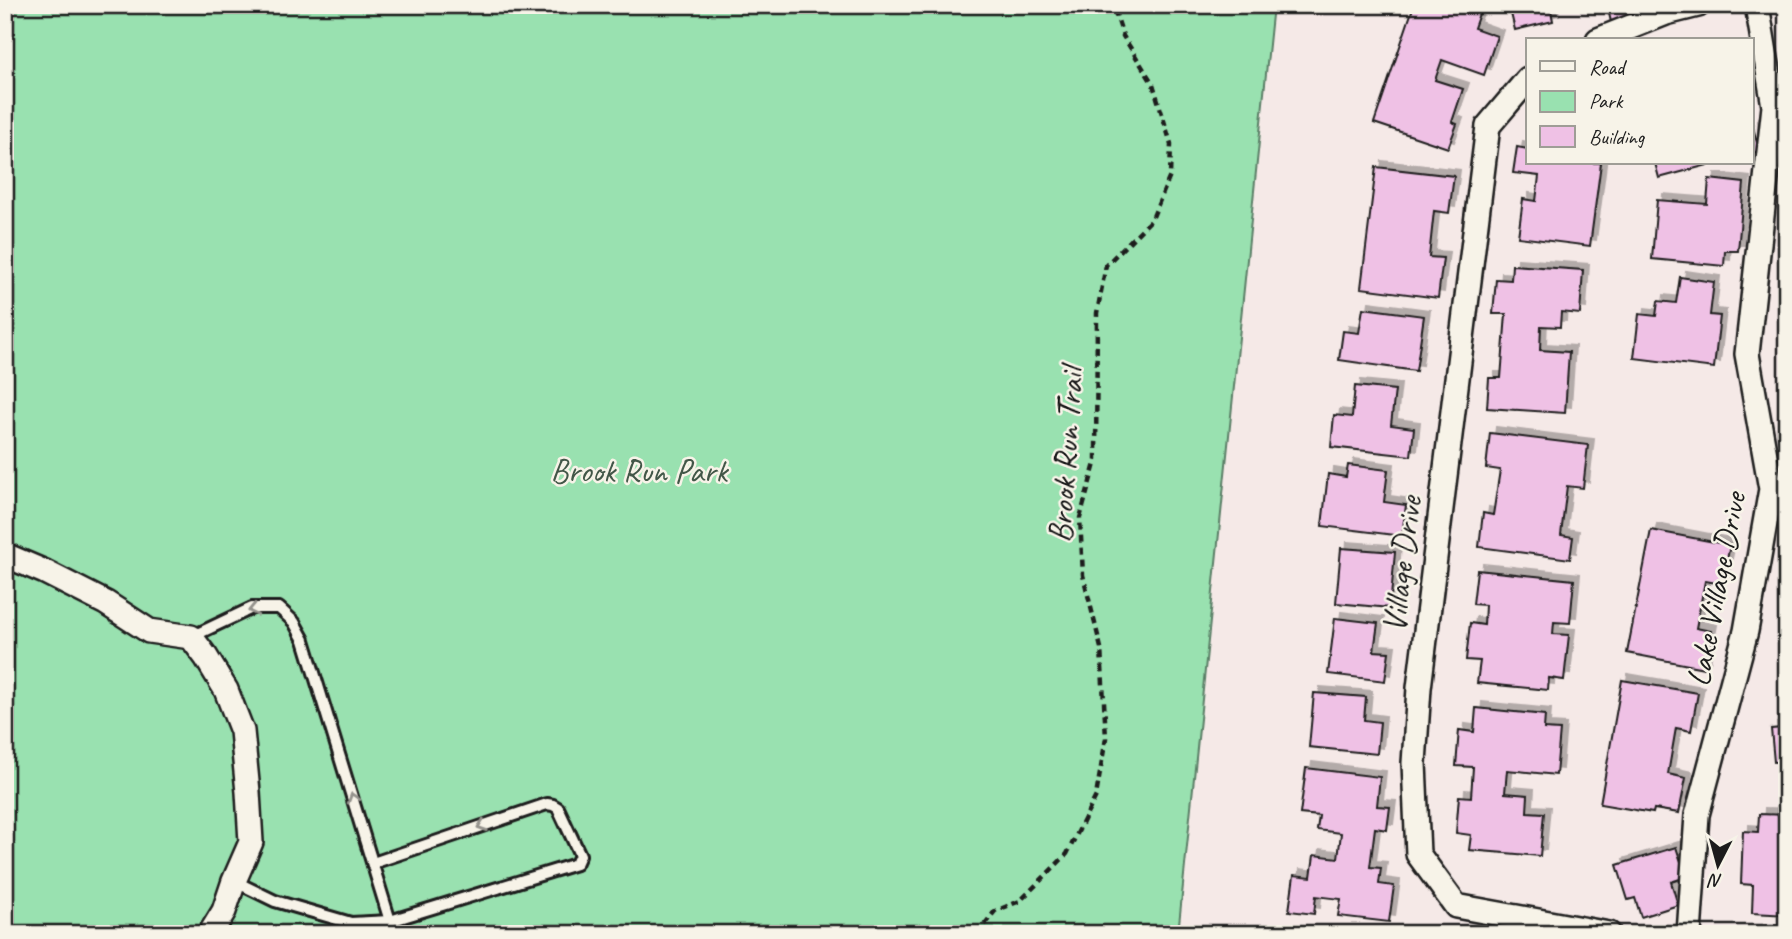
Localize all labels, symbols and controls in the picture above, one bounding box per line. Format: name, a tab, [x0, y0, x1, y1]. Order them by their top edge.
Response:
legend	[1526, 38, 1754, 164]
text: Road	[1589, 54, 1628, 80]
text: Park	[1589, 88, 1624, 114]
text: Building	[1589, 124, 1646, 150]
street label: Brook Run Trail	[1039, 361, 1093, 544]
park label: Brook Run Park	[551, 450, 729, 492]
street label: Lake Village Drive	[1677, 487, 1756, 690]
street label: Village Drive	[1373, 492, 1431, 634]
one-way arrow	[247, 602, 259, 617]
one-way arrow	[347, 792, 361, 805]
one-way arrow	[477, 818, 489, 832]
north arrow	[1684, 830, 1754, 900]
text: N	[1706, 868, 1723, 893]

